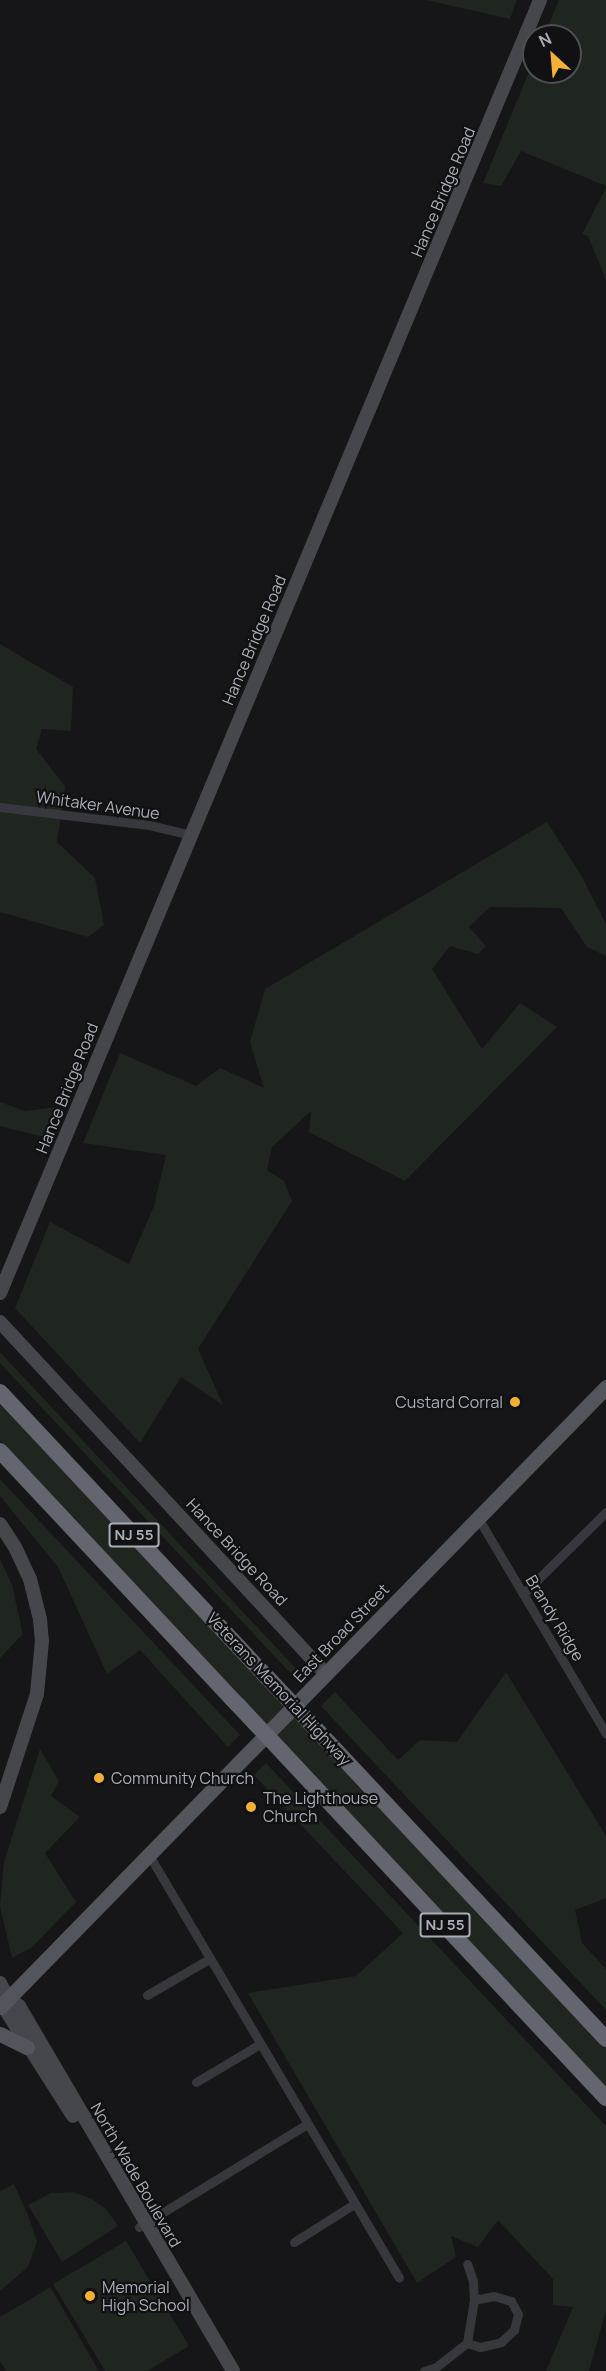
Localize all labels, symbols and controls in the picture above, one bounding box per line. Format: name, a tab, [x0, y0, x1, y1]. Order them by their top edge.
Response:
north arrow	[522, 24, 582, 84]
text: N	[535, 27, 555, 52]
street label: Hance Bridge Road	[407, 124, 479, 260]
street label: Hance Bridge Road	[218, 572, 290, 708]
street label: Whitaker Avenue	[35, 787, 161, 823]
street label: Hance Bridge Road	[32, 1020, 102, 1156]
place label: Custard Corral	[395, 1392, 503, 1412]
marker: Custard Corral	[508, 1395, 522, 1409]
street label: Hance Bridge Road	[183, 1495, 291, 1609]
road number: NJ 55	[108, 1523, 160, 1547]
street label: Brandy Ridge	[522, 1572, 588, 1664]
street label: East Broad Street	[289, 1580, 393, 1686]
street label: Veterans Memorial Highway	[203, 1609, 355, 1769]
place label: Community Church	[111, 1768, 254, 1788]
marker: Community Church	[92, 1771, 106, 1785]
place label: The Lighthouse Church	[263, 1788, 378, 1826]
marker: The Lighthouse Church	[244, 1800, 258, 1814]
road number: NJ 55	[420, 1913, 470, 1937]
street label: North Wade Boulevard	[87, 2099, 185, 2251]
place label: Memorial High School	[102, 2277, 190, 2315]
marker: Memorial High School	[83, 2289, 97, 2303]

